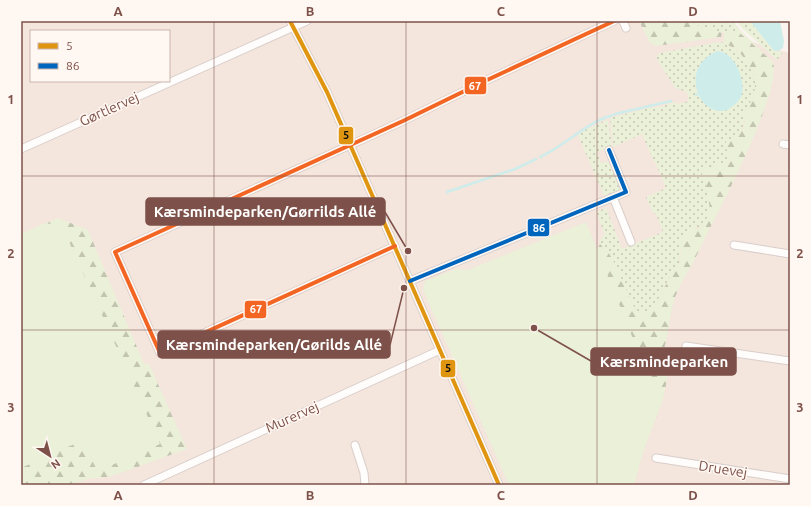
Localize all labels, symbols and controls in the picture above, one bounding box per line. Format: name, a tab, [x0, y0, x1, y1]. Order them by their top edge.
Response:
text: A	[113, 4, 123, 18]
text: B	[306, 4, 315, 18]
text: C	[497, 4, 506, 18]
text: D	[688, 4, 698, 18]
legend	[30, 30, 170, 82]
text: 5	[66, 39, 73, 52]
text: 86	[66, 59, 80, 72]
line badge: 67	[464, 76, 487, 95]
text: 67	[469, 80, 481, 92]
street label: Gørtlervej	[77, 89, 141, 129]
text: 1	[7, 92, 15, 106]
text: 1	[796, 92, 804, 106]
line badge: 5	[338, 126, 354, 145]
text: 5	[343, 129, 349, 141]
callout: Kærsmindeparken/Gørrilds Allé	[146, 198, 385, 225]
text: Kærsmindeparken/Gørrilds Allé	[154, 203, 376, 220]
line badge: 86	[527, 218, 550, 237]
text: 86	[533, 222, 545, 234]
text: 2	[7, 246, 15, 260]
text: 2	[796, 246, 804, 260]
line badge: 67	[244, 300, 267, 319]
text: 67	[250, 303, 262, 315]
callout: Kærsmindeparken/Gørilds Allé	[158, 331, 390, 358]
text: Kærsmindeparken/Gørilds Allé	[166, 336, 382, 353]
callout: Kærsmindeparken	[591, 348, 736, 375]
text: Kærsmindeparken	[600, 353, 728, 370]
line badge: 5	[440, 359, 456, 378]
text: 5	[445, 362, 451, 374]
street label: Murervej	[263, 398, 321, 436]
text: 3	[7, 400, 15, 414]
text: 3	[796, 400, 804, 414]
north arrow	[30, 436, 70, 476]
text: N	[49, 457, 63, 471]
street label: Druevej	[698, 457, 748, 481]
text: A	[113, 488, 123, 502]
text: B	[306, 488, 315, 502]
text: C	[497, 488, 506, 502]
text: D	[688, 488, 698, 502]

